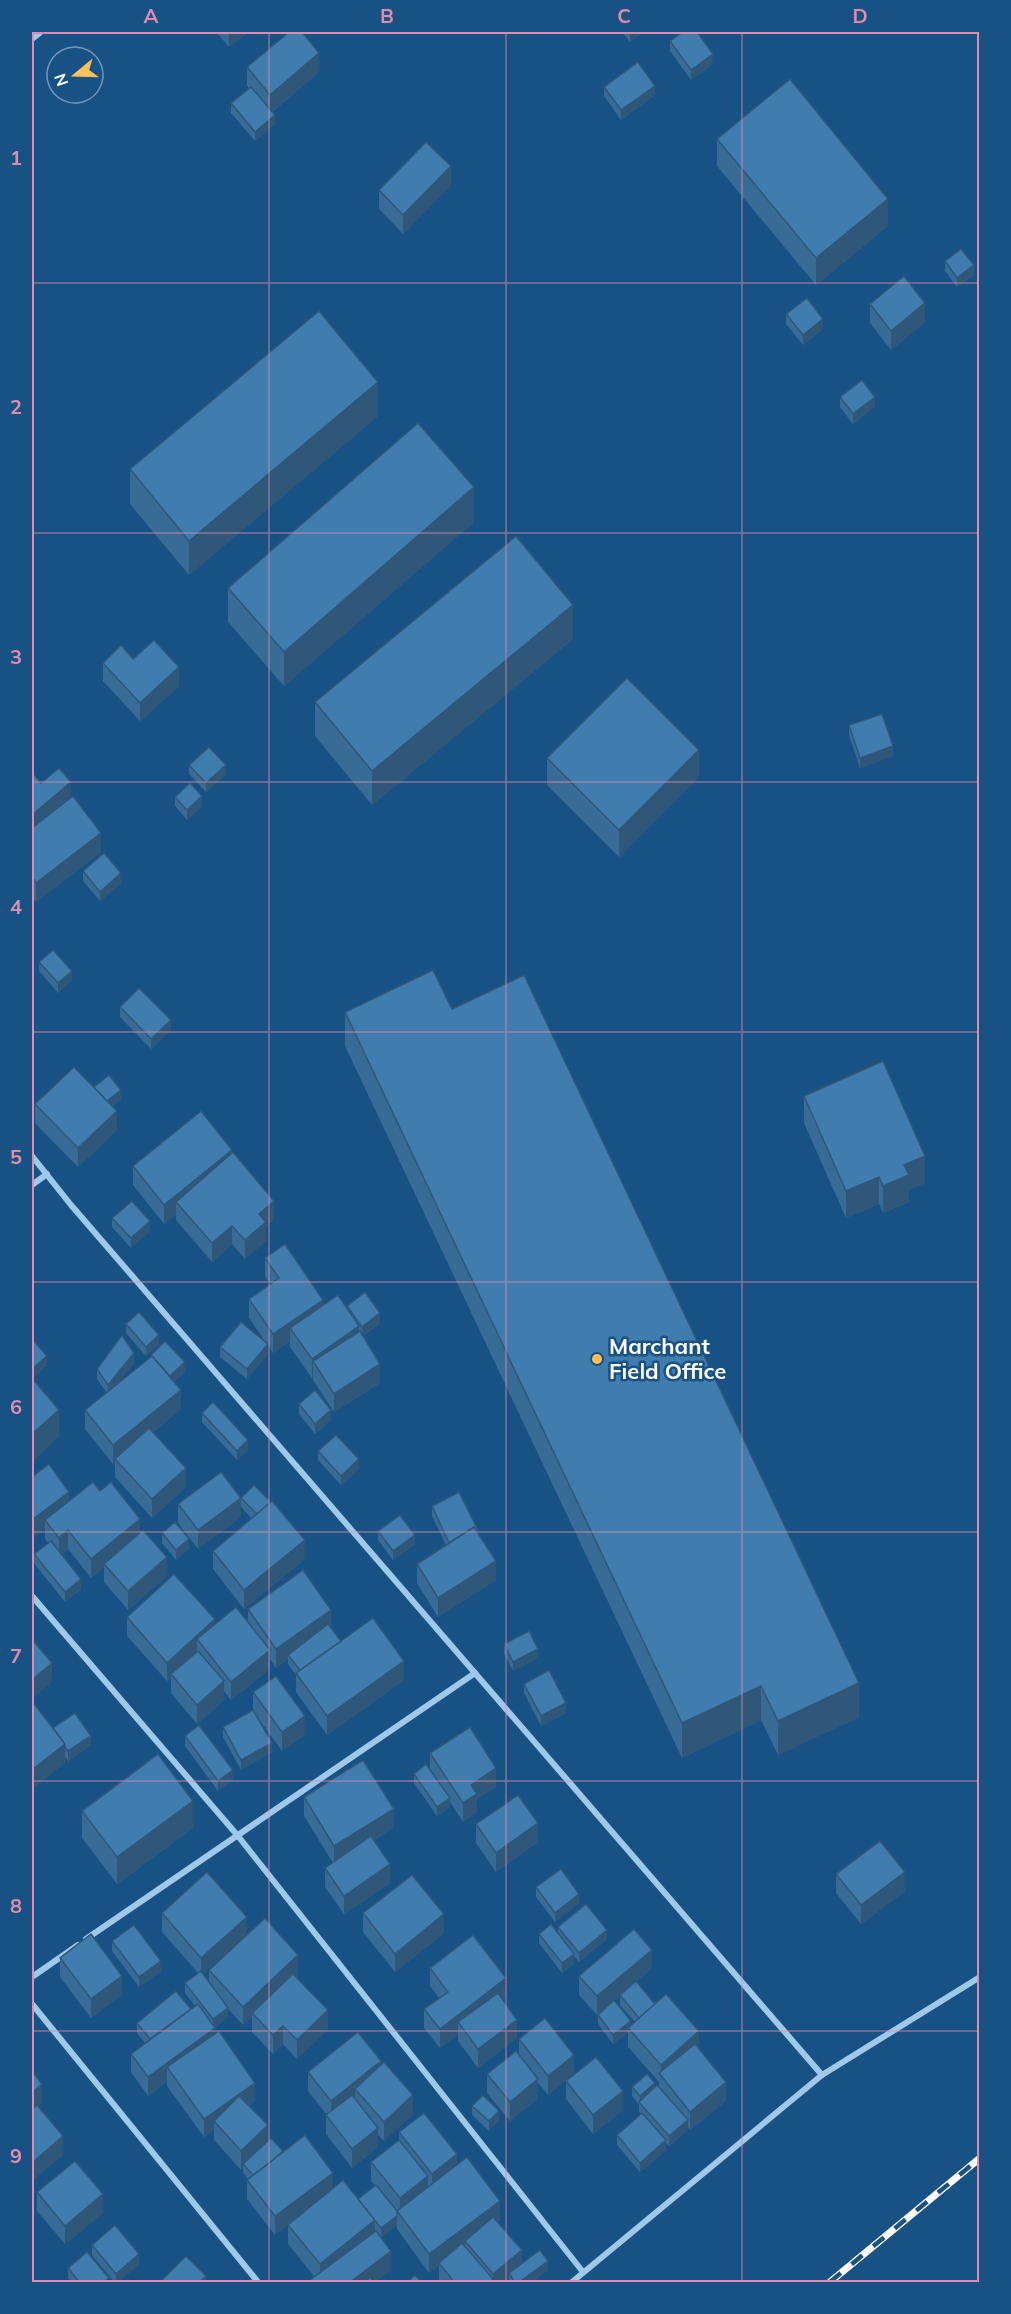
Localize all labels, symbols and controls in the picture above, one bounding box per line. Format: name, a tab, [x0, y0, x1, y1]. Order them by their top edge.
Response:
text: A	[144, 3, 159, 28]
text: B	[380, 3, 394, 28]
text: C	[617, 3, 631, 28]
text: D	[852, 3, 868, 28]
north arrow	[45, 45, 105, 105]
text: N	[49, 71, 72, 89]
text: 1	[10, 145, 22, 170]
text: 2	[10, 394, 22, 419]
text: 3	[10, 644, 22, 669]
text: 4	[10, 894, 22, 919]
text: 5	[10, 1144, 22, 1169]
place label: Marchant Field Office	[609, 1332, 726, 1385]
marker: Marchant Field Office	[590, 1352, 604, 1366]
text: 6	[10, 1394, 22, 1419]
text: 7	[10, 1643, 22, 1668]
text: 8	[10, 1893, 22, 1918]
text: 9	[10, 2143, 22, 2168]

